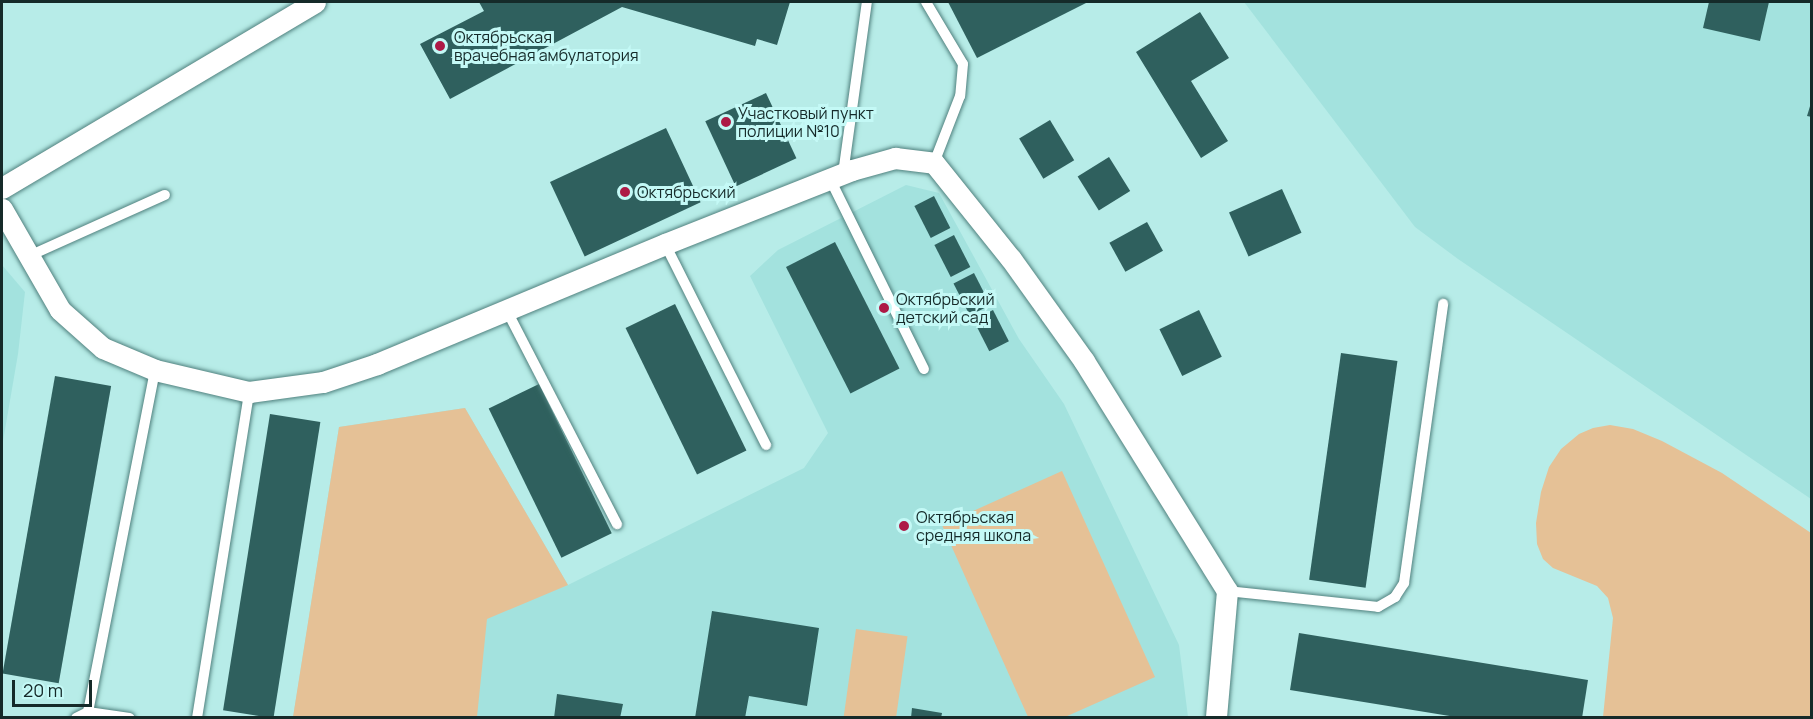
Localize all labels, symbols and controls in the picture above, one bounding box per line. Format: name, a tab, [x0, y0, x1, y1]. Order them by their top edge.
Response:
place label: Октябрьская врачебная амбулатория	[454, 27, 639, 65]
marker: Октябрьская врачебная амбулатория	[431, 37, 449, 55]
place label: Участковый пункт полиции №10	[738, 103, 874, 141]
marker: Участковый пункт полиции №10	[719, 115, 733, 129]
place label: Октябрьский	[637, 182, 735, 202]
marker: Октябрьский	[618, 185, 632, 199]
place label: Октябрьский детский сад	[896, 289, 994, 327]
marker: Октябрьский детский сад	[877, 301, 891, 315]
place label: Октябрьская средняя школа	[916, 507, 1031, 545]
marker: Октябрьская средняя школа	[897, 519, 911, 533]
scale bar	[15, 668, 94, 706]
text: 20 m	[23, 678, 63, 702]

